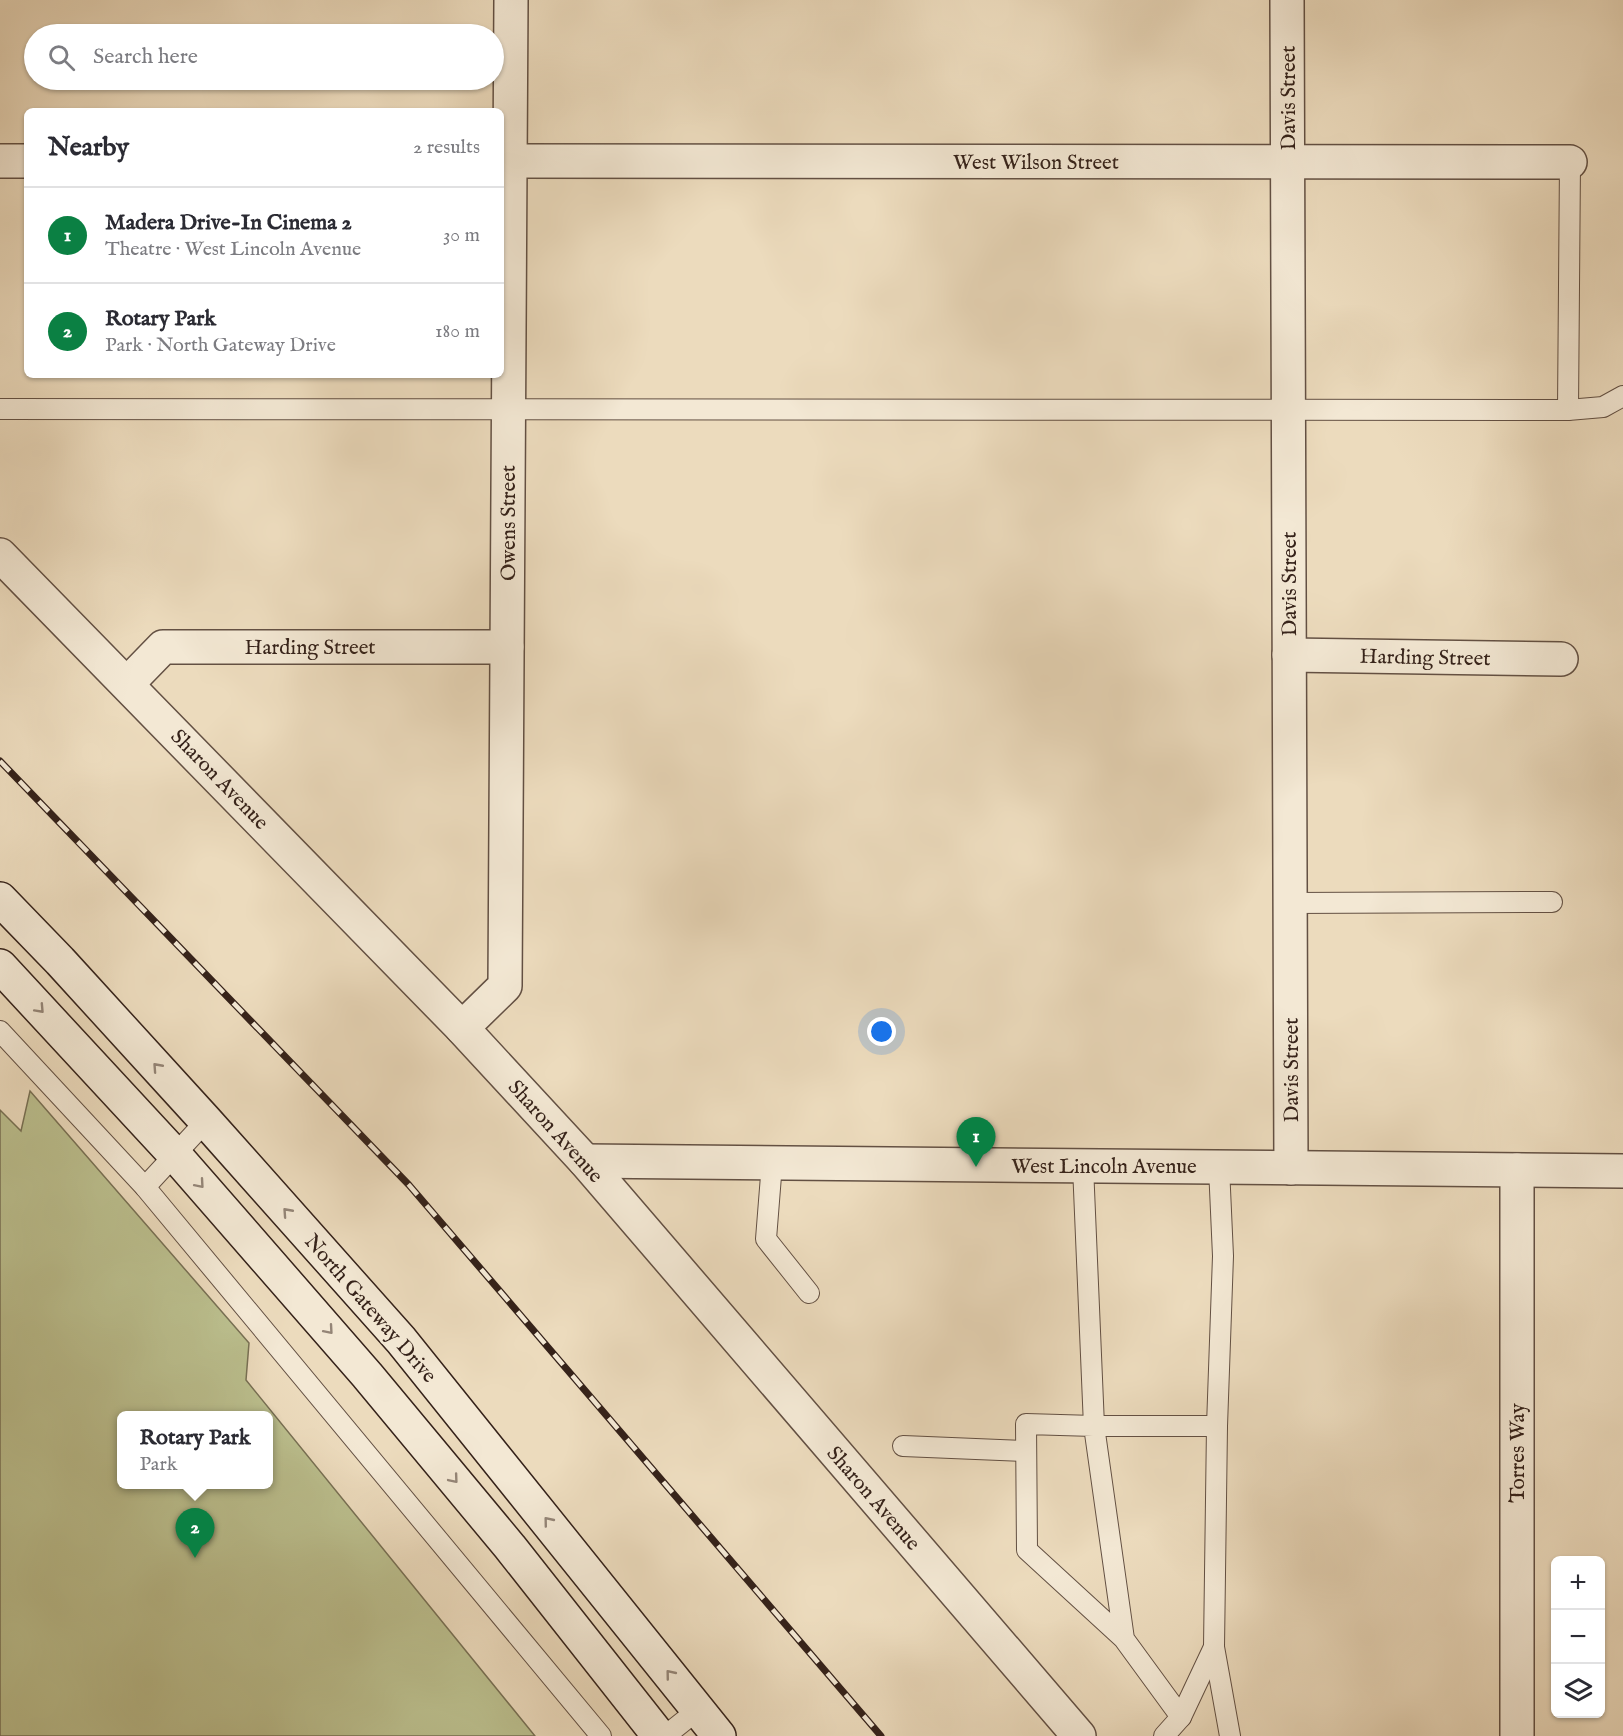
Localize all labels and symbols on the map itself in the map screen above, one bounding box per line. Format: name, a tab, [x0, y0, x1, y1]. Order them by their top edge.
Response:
street label: Davis Street	[1276, 46, 1303, 150]
street label: West Wilson Street	[953, 150, 1119, 177]
street label: Owens Street	[496, 465, 523, 581]
street label: Davis Street	[1277, 532, 1304, 636]
street label: Harding Street	[245, 635, 375, 662]
street label: Harding Street	[1359, 644, 1491, 673]
street label: Sharon Avenue	[164, 724, 274, 836]
one-way arrow	[33, 1002, 44, 1012]
your location	[867, 1017, 896, 1046]
street label: Davis Street	[1279, 1018, 1306, 1122]
one-way arrow	[153, 1063, 164, 1073]
street label: Sharon Avenue	[501, 1075, 609, 1190]
pin: 1	[956, 1118, 996, 1167]
street label: West Lincoln Avenue	[1011, 1154, 1197, 1181]
one-way arrow	[193, 1177, 204, 1188]
one-way arrow	[283, 1208, 294, 1219]
street label: North Gateway Drive	[298, 1229, 442, 1389]
one-way arrow	[321, 1323, 332, 1334]
street label: Torres Way	[1505, 1403, 1532, 1503]
street label: Sharon Avenue	[820, 1441, 926, 1557]
one-way arrow	[447, 1472, 458, 1483]
pin: 2	[176, 1508, 214, 1558]
one-way arrow	[545, 1517, 556, 1528]
one-way arrow	[666, 1669, 677, 1680]

